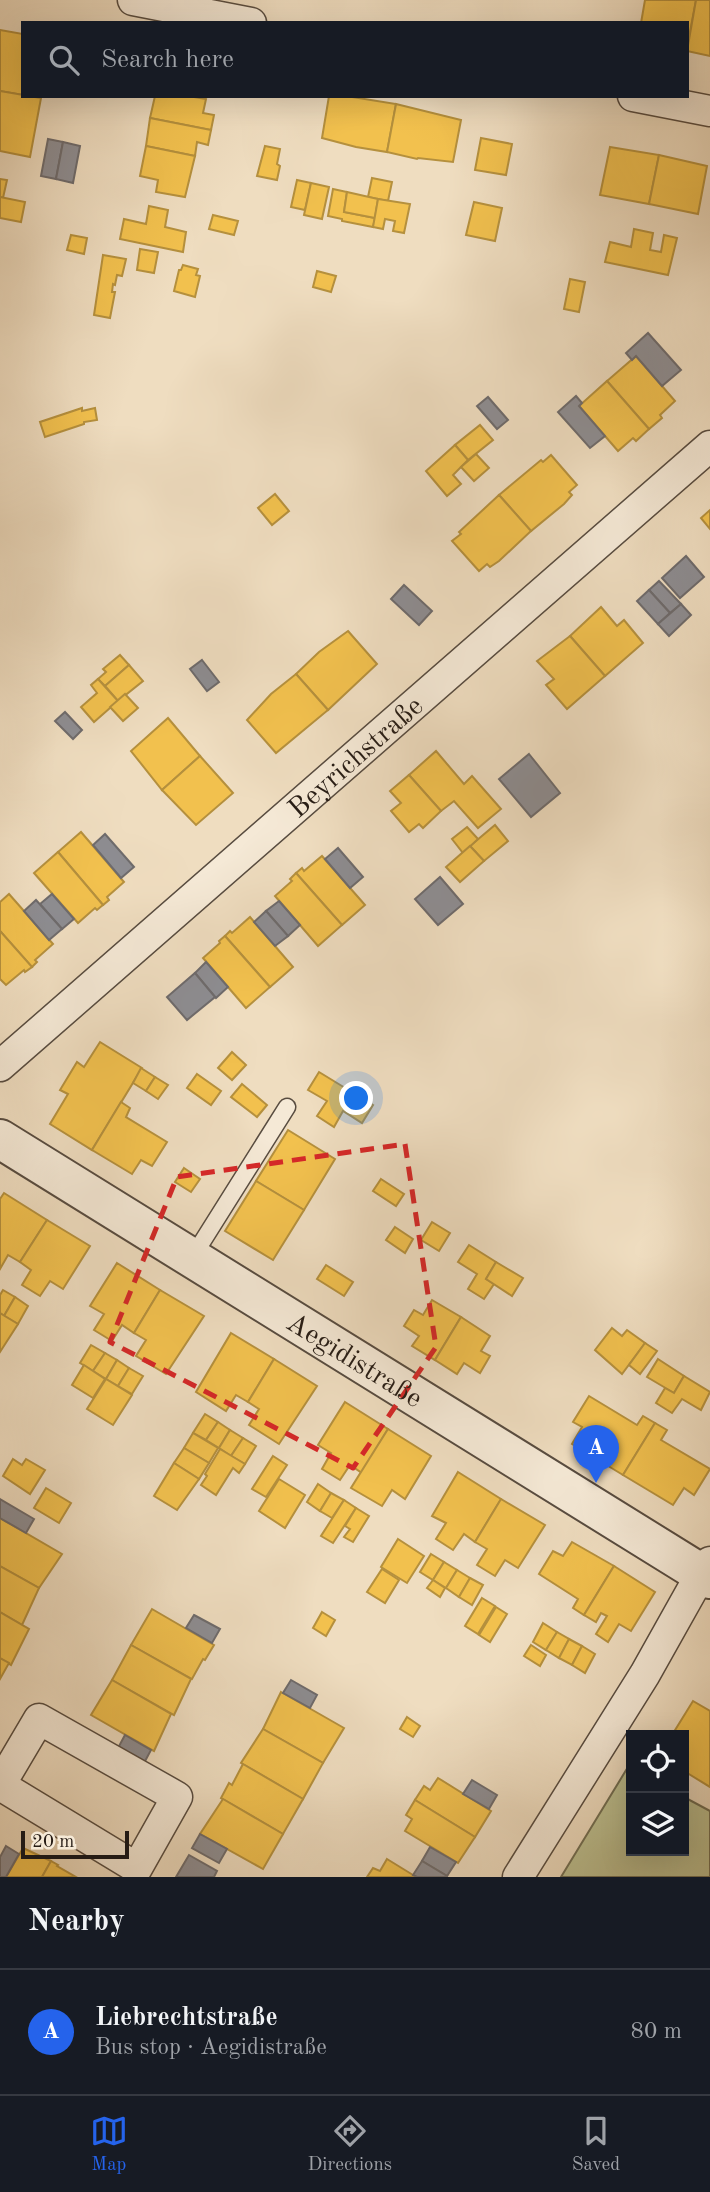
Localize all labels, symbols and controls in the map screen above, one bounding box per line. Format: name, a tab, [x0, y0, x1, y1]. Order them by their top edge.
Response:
search box	[21, 21, 689, 98]
icon: search	[45, 41, 83, 79]
text: Search here	[101, 47, 234, 73]
street label: Beyrichstraße	[284, 693, 429, 824]
your location	[339, 1081, 373, 1115]
street label: Aegidistraße	[281, 1309, 427, 1414]
pin: A	[573, 1425, 619, 1483]
map controls	[626, 1730, 689, 1856]
button: locate	[626, 1730, 689, 1793]
button: layers	[626, 1793, 689, 1856]
scale bar	[21, 1828, 130, 1860]
text: 20 m	[32, 1833, 74, 1852]
text: Nearby	[28, 1907, 125, 1937]
text: Liebrechtstraße	[95, 2005, 278, 2031]
text: A	[42, 2020, 60, 2043]
text: 80 m	[631, 2020, 682, 2043]
text: Bus stop · Aegidistraße	[95, 2036, 327, 2059]
tab: Map	[90, 2112, 128, 2177]
tab: Directions	[308, 2112, 392, 2177]
tab: Saved	[572, 2112, 620, 2177]

